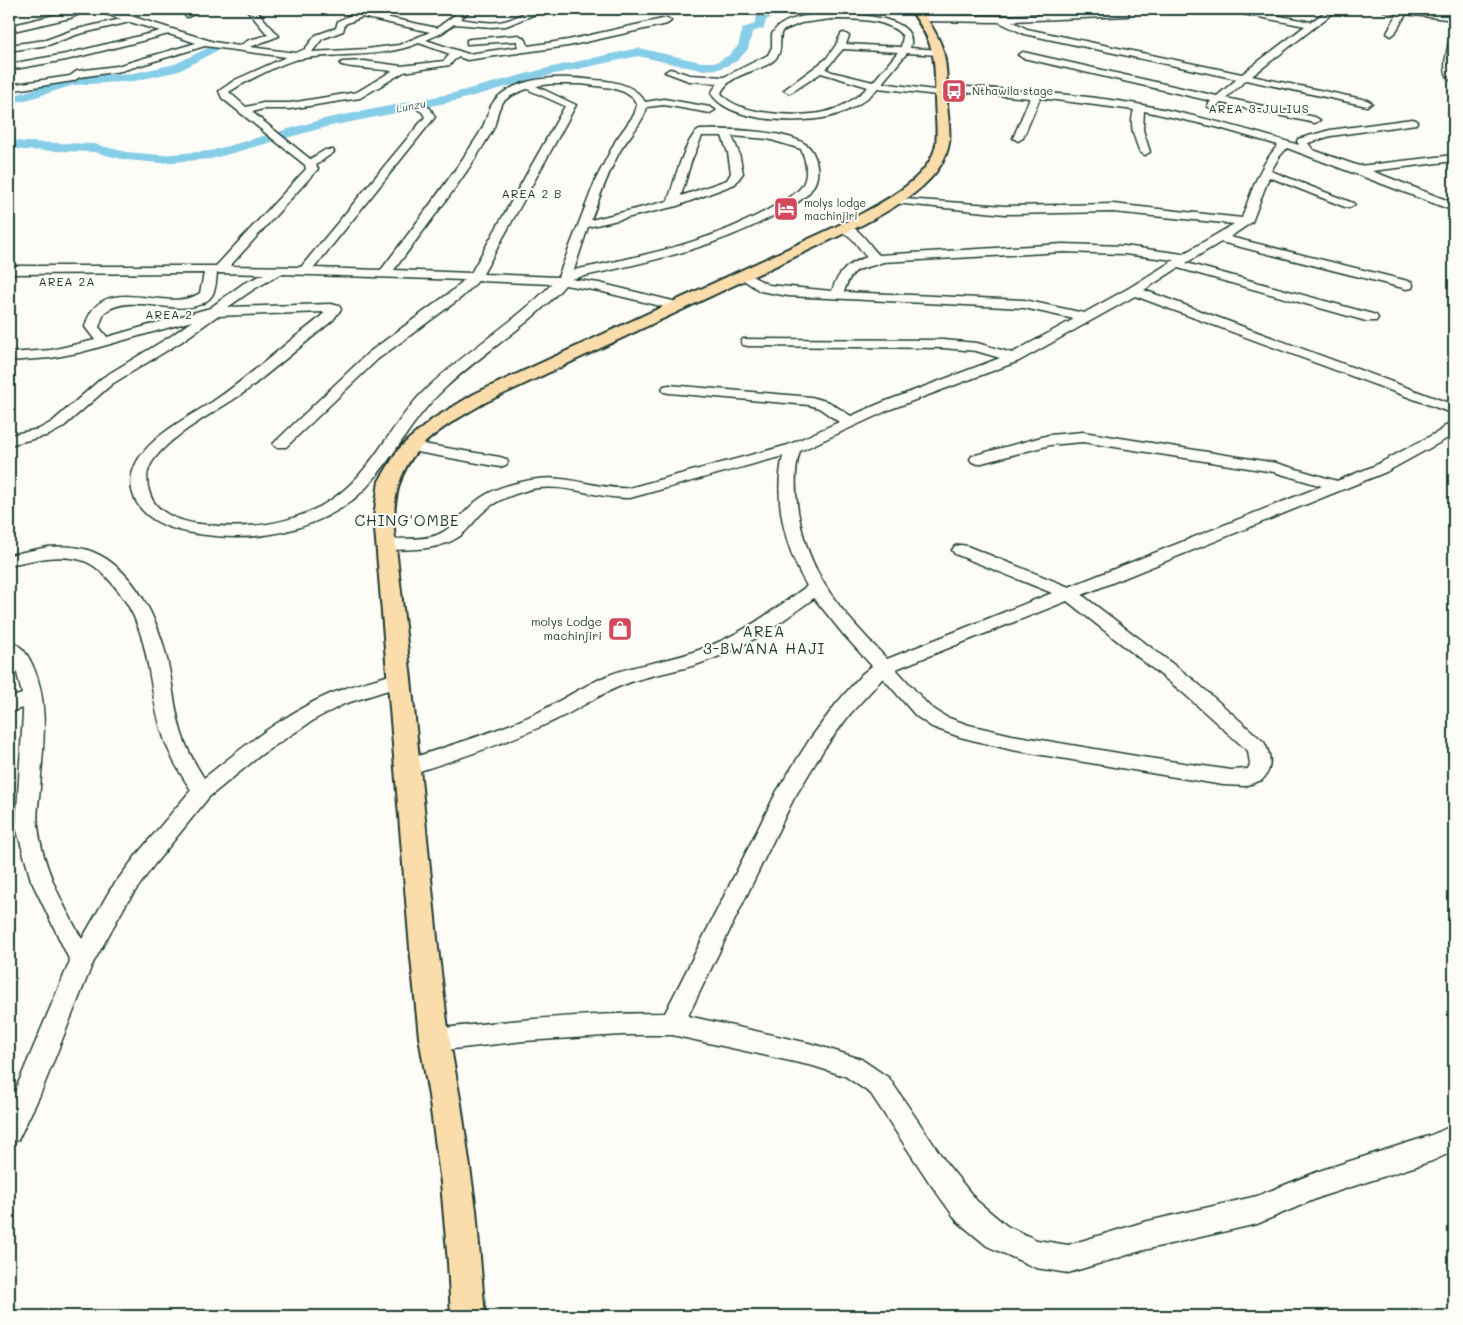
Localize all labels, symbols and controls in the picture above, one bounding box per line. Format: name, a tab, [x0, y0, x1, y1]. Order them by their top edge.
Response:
bus stop icon: Nthawila stage	[941, 78, 967, 104]
place label: Nthawila stage	[972, 83, 1053, 98]
water label: Lunzu	[395, 95, 427, 116]
district label: AREA 3-JULIUS	[1208, 100, 1310, 116]
district label: AREA 2 B	[502, 185, 563, 201]
place label: molys lodge machinjiri	[804, 195, 866, 223]
hotel icon: molys lodge machinjiri	[773, 196, 799, 222]
district label: AREA 2A	[38, 273, 96, 289]
district label: AREA 2	[145, 306, 193, 322]
district label: CHING'OMBE	[354, 510, 460, 530]
place label: molys Lodge machinjiri	[531, 613, 602, 643]
shop icon: molys Lodge machinjiri	[607, 616, 633, 642]
district label: AREA 3-BWANA HAJI	[703, 621, 825, 658]

